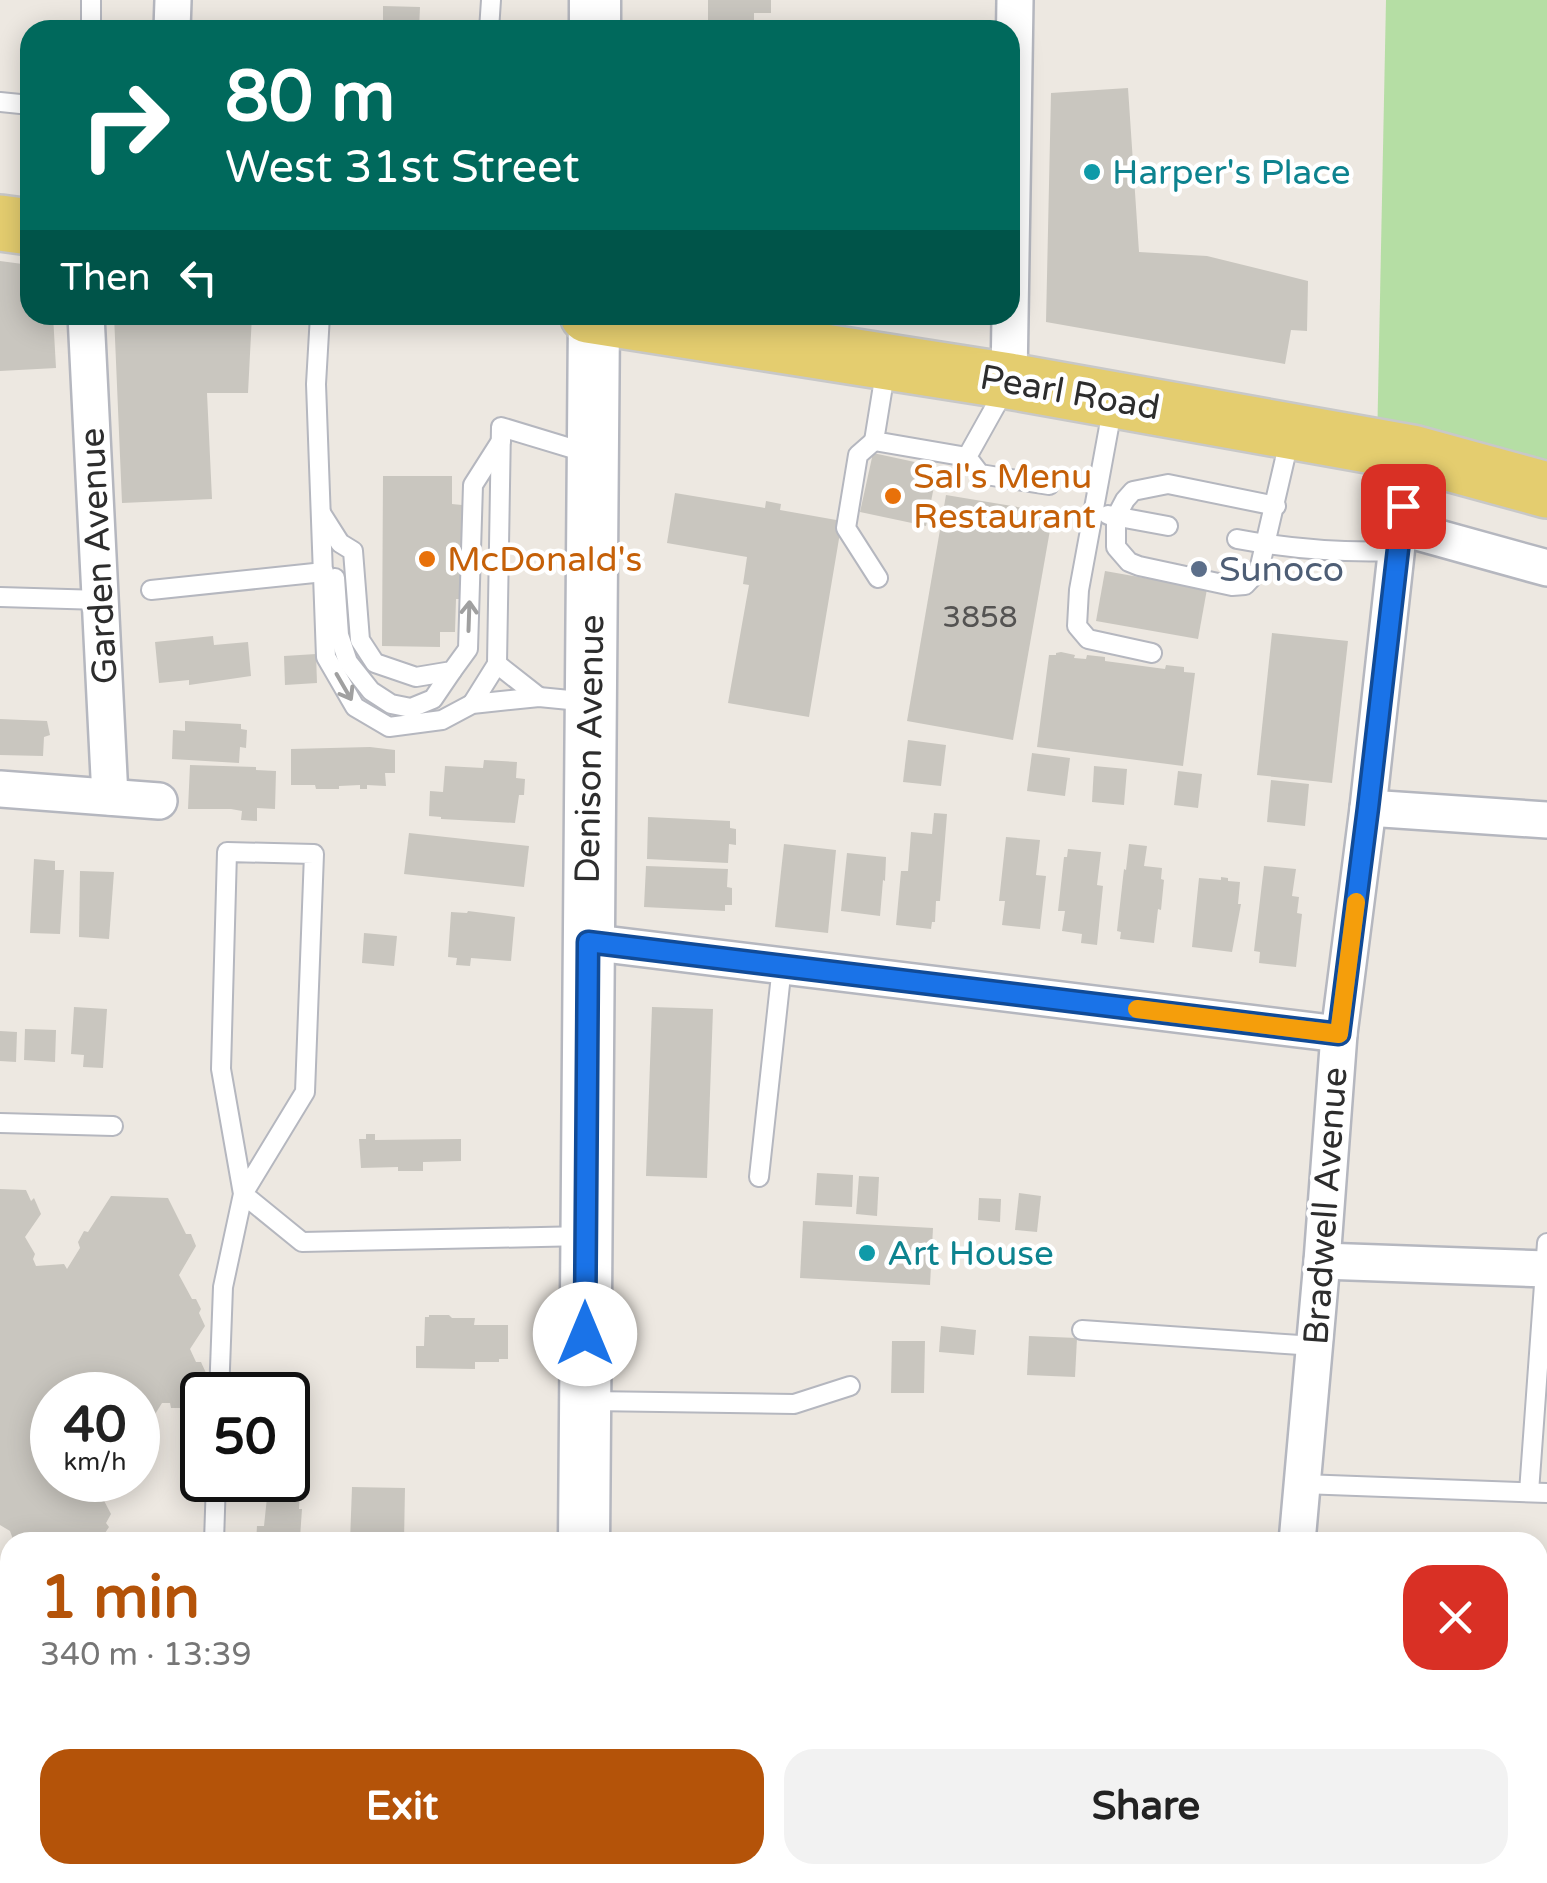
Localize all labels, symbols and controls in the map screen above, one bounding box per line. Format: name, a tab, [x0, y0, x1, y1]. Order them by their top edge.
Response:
text: 80 m	[225, 56, 395, 140]
icon: right	[60, 60, 190, 190]
text: West 31st Street	[225, 141, 580, 195]
place label: Harper's Place	[1112, 152, 1351, 194]
marker: Harper's Place	[1081, 161, 1103, 183]
icon: left	[171, 250, 226, 305]
text: Then	[60, 255, 151, 301]
street label: Pearl Road	[977, 357, 1163, 429]
street label: Garden Avenue	[71, 427, 127, 685]
place label: Sal's Menu Restaurant	[913, 456, 1096, 538]
pin	[1361, 464, 1446, 549]
icon: arrive	[1376, 479, 1431, 534]
marker: Sal's Menu Restaurant	[882, 485, 904, 507]
place label: McDonald's	[447, 539, 642, 581]
marker: McDonald's	[416, 548, 438, 570]
place label: Sunoco	[1219, 549, 1344, 591]
marker: Sunoco	[1188, 558, 1210, 580]
house number: 3858	[942, 599, 1018, 636]
one-way arrow	[459, 601, 478, 633]
street label: Denison Avenue	[567, 614, 613, 884]
one-way arrow	[334, 672, 354, 701]
street label: Bradwell Avenue	[1295, 1066, 1357, 1346]
place label: Art House	[887, 1233, 1054, 1275]
marker: Art House	[856, 1242, 878, 1264]
position arrow	[533, 1282, 637, 1386]
speed limit sign: 50	[180, 1372, 310, 1502]
text: 40	[64, 1395, 126, 1455]
text: km/h	[64, 1447, 126, 1477]
text: 1 min	[40, 1562, 200, 1634]
button: close	[1403, 1565, 1508, 1670]
text: 340 m · 13:39	[40, 1636, 252, 1674]
button: Exit	[40, 1749, 764, 1864]
button: Share	[784, 1749, 1508, 1864]

